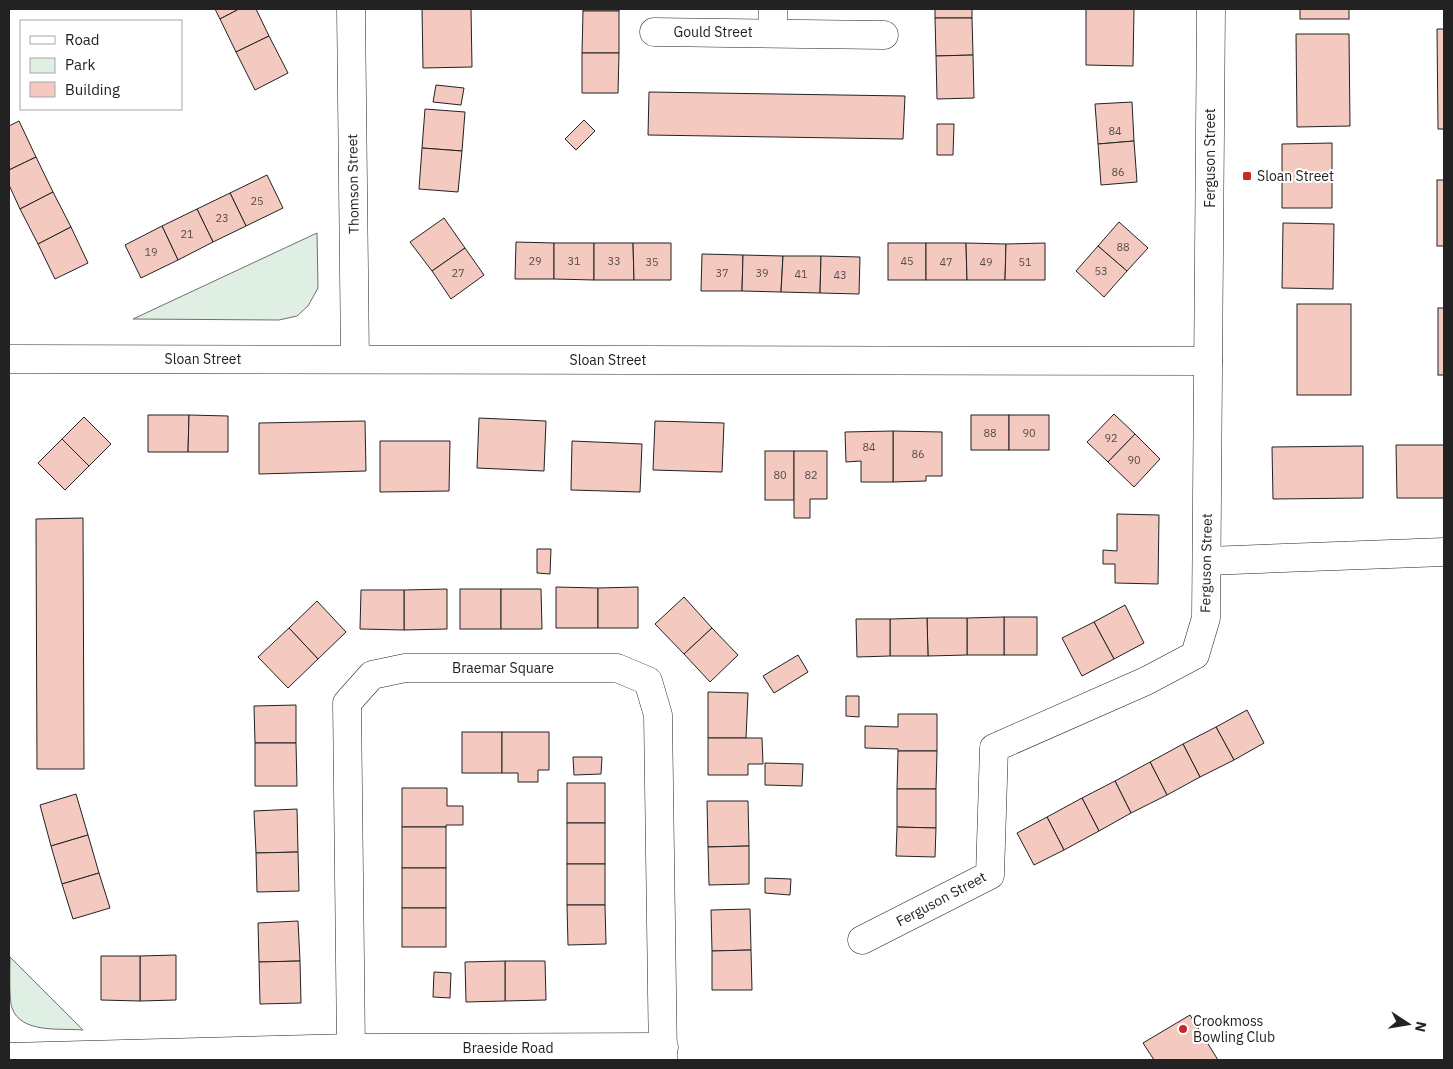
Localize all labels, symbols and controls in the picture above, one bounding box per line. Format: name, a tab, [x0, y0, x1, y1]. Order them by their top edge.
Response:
legend	[20, 20, 182, 110]
street label: Gould Street	[673, 23, 753, 41]
text: Road	[65, 30, 100, 49]
text: Park	[65, 55, 95, 74]
text: Building	[65, 80, 120, 99]
street label: Ferguson Street	[1201, 108, 1219, 208]
house number: 84	[1108, 124, 1122, 138]
street label: Thomson Street	[343, 134, 363, 234]
house number: 86	[1111, 165, 1125, 179]
place label: Sloan Street	[1257, 167, 1334, 185]
marker: Sloan Street	[1241, 170, 1253, 182]
house number: 25	[250, 194, 264, 208]
house number: 23	[215, 211, 229, 225]
house number: 21	[180, 227, 194, 241]
house number: 88	[1116, 240, 1130, 254]
house number: 19	[144, 245, 158, 259]
house number: 29	[528, 254, 542, 268]
house number: 31	[567, 254, 581, 268]
house number: 33	[607, 254, 621, 268]
house number: 45	[900, 254, 914, 268]
house number: 35	[645, 255, 659, 269]
house number: 47	[939, 255, 953, 269]
house number: 49	[979, 255, 993, 269]
house number: 51	[1018, 255, 1032, 269]
house number: 53	[1094, 264, 1108, 278]
house number: 27	[451, 266, 465, 280]
house number: 37	[715, 266, 729, 280]
house number: 39	[755, 266, 769, 280]
house number: 41	[794, 267, 808, 281]
house number: 43	[833, 268, 847, 282]
street label: Sloan Street	[165, 350, 242, 368]
street label: Sloan Street	[570, 351, 647, 369]
house number: 88	[983, 426, 997, 440]
house number: 90	[1022, 426, 1036, 440]
house number: 92	[1104, 431, 1118, 445]
house number: 84	[862, 440, 876, 454]
house number: 86	[911, 447, 925, 461]
house number: 90	[1127, 453, 1141, 467]
house number: 80	[773, 468, 787, 482]
house number: 82	[804, 468, 818, 482]
street label: Ferguson Street	[1196, 513, 1216, 613]
street label: Braemar Square	[452, 659, 554, 677]
street label: Ferguson Street	[893, 868, 989, 930]
north arrow	[1383, 999, 1433, 1049]
place label: Crookmoss Bowling Club	[1193, 1012, 1275, 1046]
text: N	[1411, 1020, 1431, 1034]
marker: Crookmoss Bowling Club	[1177, 1023, 1189, 1035]
street label: Braeside Road	[463, 1039, 554, 1057]

